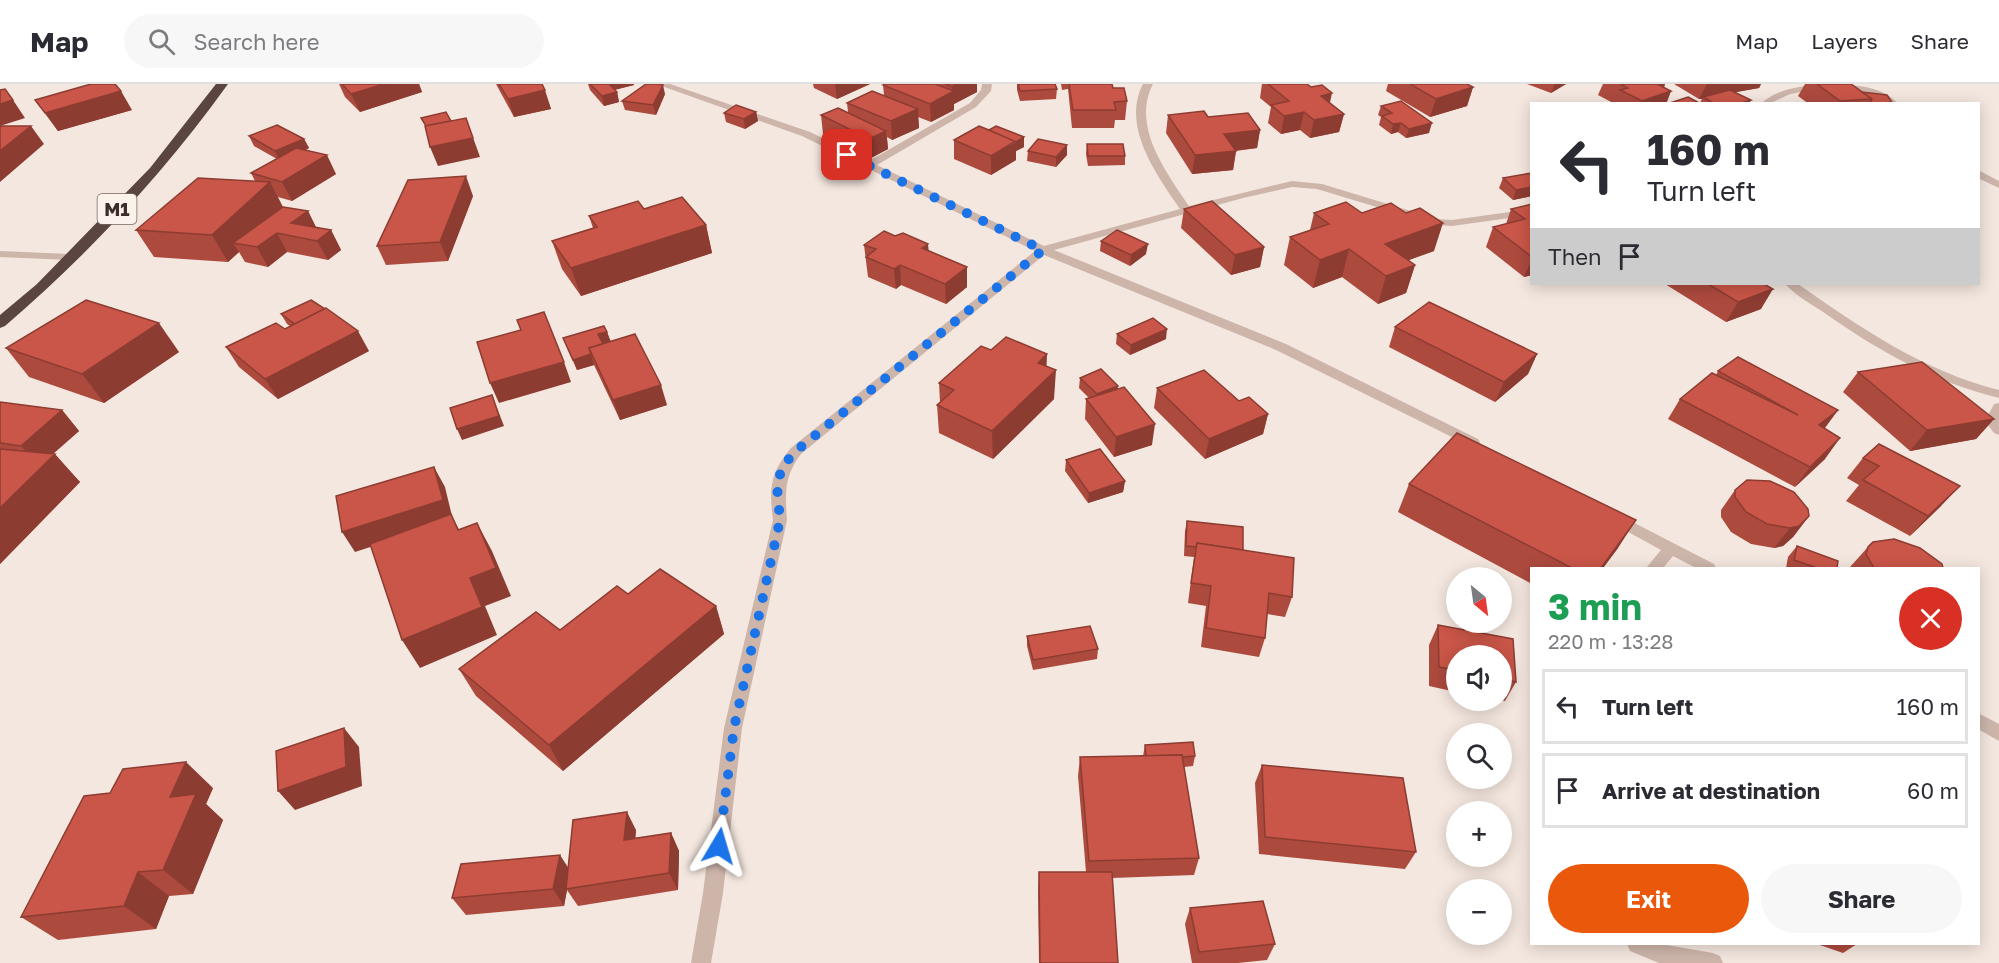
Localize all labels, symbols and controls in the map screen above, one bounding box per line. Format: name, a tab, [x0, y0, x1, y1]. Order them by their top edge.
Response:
search box	[124, 14, 544, 68]
text: Map	[30, 25, 88, 58]
icon: search	[145, 25, 178, 58]
text: Search here	[193, 28, 319, 55]
text: Map	[1735, 28, 1778, 54]
text: Layers	[1811, 28, 1878, 54]
text: Share	[1911, 28, 1969, 54]
text: 160 m	[1647, 124, 1770, 174]
icon: left	[1548, 126, 1626, 204]
pin	[821, 129, 872, 180]
icon: arrive	[830, 138, 863, 171]
text: Turn left	[1647, 175, 1756, 207]
road number: M1	[98, 194, 136, 224]
icon: arrive	[1613, 240, 1646, 273]
text: Then	[1548, 243, 1601, 270]
north arrow	[1446, 567, 1512, 633]
map controls	[1446, 567, 1512, 945]
text: 3 min	[1548, 585, 1642, 628]
button: close	[1899, 587, 1962, 650]
text: 220 m · 13:28	[1548, 629, 1674, 653]
button: sound	[1446, 645, 1512, 711]
icon: left	[1551, 690, 1584, 723]
text: Turn left	[1602, 693, 1693, 720]
text: 160 m	[1896, 693, 1959, 720]
button: search	[1446, 723, 1512, 789]
icon: arrive	[1551, 774, 1584, 807]
text: Arrive at destination	[1602, 777, 1820, 804]
text: 60 m	[1907, 777, 1959, 804]
button: +	[1446, 801, 1512, 867]
position arrow	[687, 814, 751, 878]
button: Exit	[1548, 864, 1749, 933]
button: Share	[1761, 864, 1962, 933]
button: −	[1446, 879, 1512, 945]

